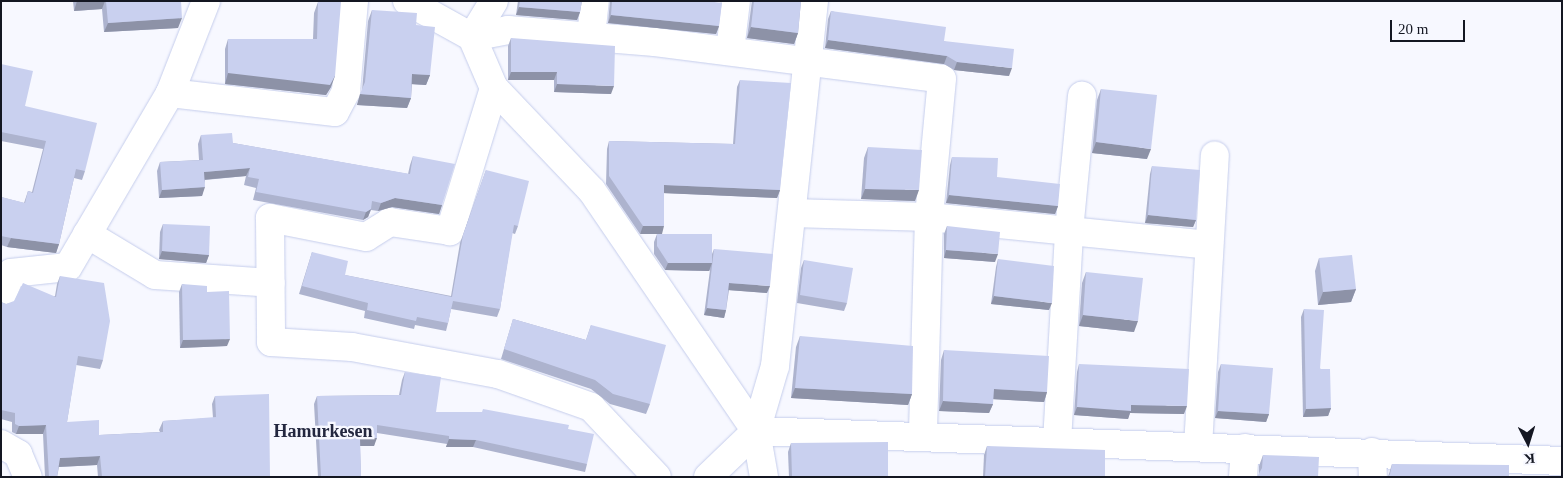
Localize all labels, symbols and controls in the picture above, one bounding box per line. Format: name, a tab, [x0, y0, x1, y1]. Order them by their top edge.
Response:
scale bar	[1393, 10, 1468, 42]
text: 20 m	[1398, 21, 1428, 37]
north arrow	[1503, 418, 1553, 468]
district label: Hamurkesen	[274, 420, 372, 442]
text: K	[1523, 450, 1535, 466]

